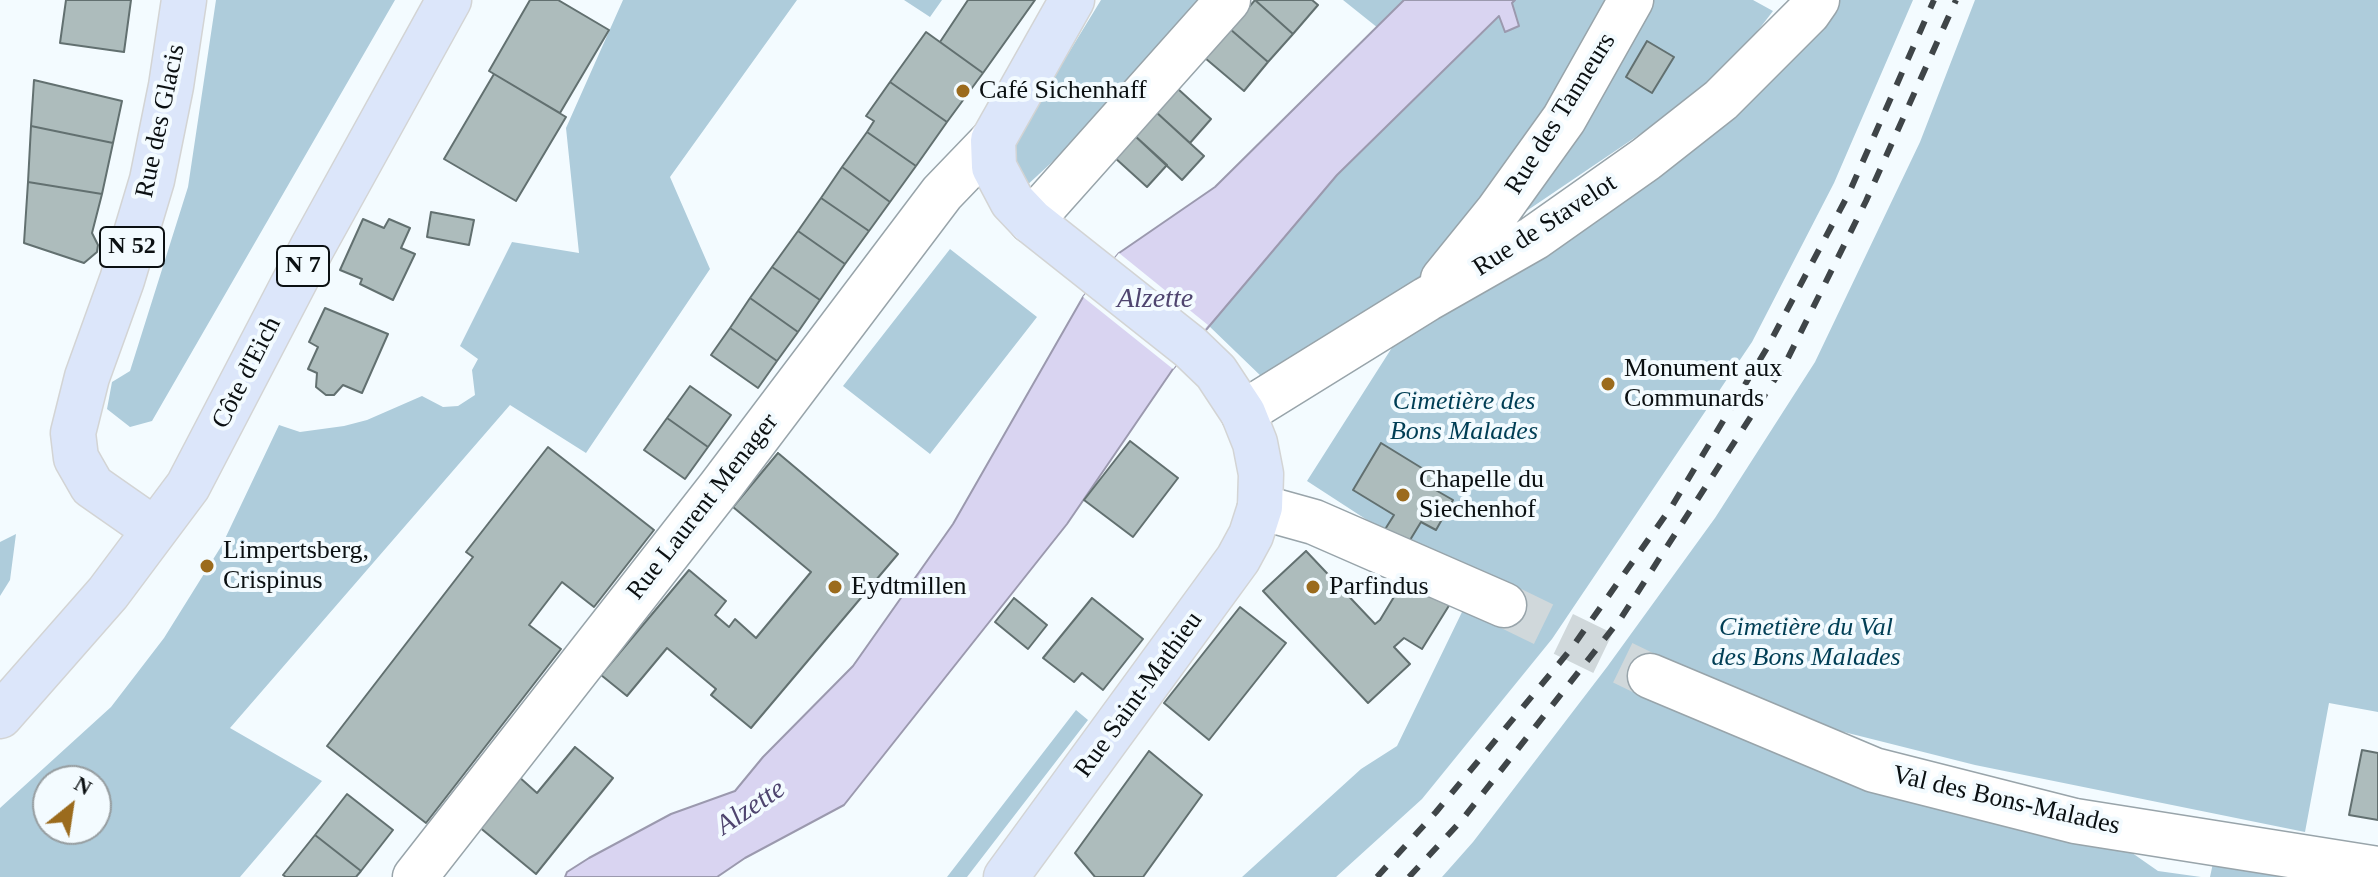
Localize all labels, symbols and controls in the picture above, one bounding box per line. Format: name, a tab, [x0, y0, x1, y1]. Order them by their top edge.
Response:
street label: Rue des Tanneurs	[1499, 28, 1623, 200]
street label: Rue des Glacis	[130, 41, 192, 201]
place label: Café Sichenhaff	[979, 75, 1147, 107]
marker: Café Sichenhaff	[954, 82, 972, 100]
street label: Rue de Stavelot	[1467, 168, 1623, 284]
road number: N 52	[100, 227, 164, 267]
road number: N 7	[277, 246, 329, 286]
water label: Alzette	[1117, 283, 1193, 317]
street label: Côte d'Eich	[206, 312, 288, 434]
place label: Monument aux Communards	[1624, 353, 1782, 414]
marker: Monument aux Communards	[1599, 375, 1617, 393]
park label: Cimetière des Bons Malades	[1390, 386, 1538, 448]
street label: Rue Laurent Menager	[620, 408, 786, 606]
place label: Chapelle du Siechenhof	[1419, 464, 1544, 526]
marker: Chapelle du Siechenhof	[1394, 486, 1412, 504]
place label: Limpertsberg, Crispinus	[223, 535, 369, 596]
marker: Limpertsberg, Crispinus	[198, 557, 216, 575]
place label: Eydtmillen	[851, 571, 967, 603]
place label: Parfindus	[1329, 571, 1429, 603]
marker: Eydtmillen	[826, 578, 844, 596]
marker: Parfindus	[1304, 578, 1322, 596]
street label: Rue Saint-Mathieu	[1068, 606, 1210, 784]
park label: Cimetière du Val des Bons Malades	[1711, 612, 1901, 674]
street label: Val des Bons-Malades	[1889, 760, 2123, 842]
north arrow	[32, 765, 112, 845]
text: N	[70, 771, 96, 800]
water label: Alzette	[710, 773, 792, 843]

